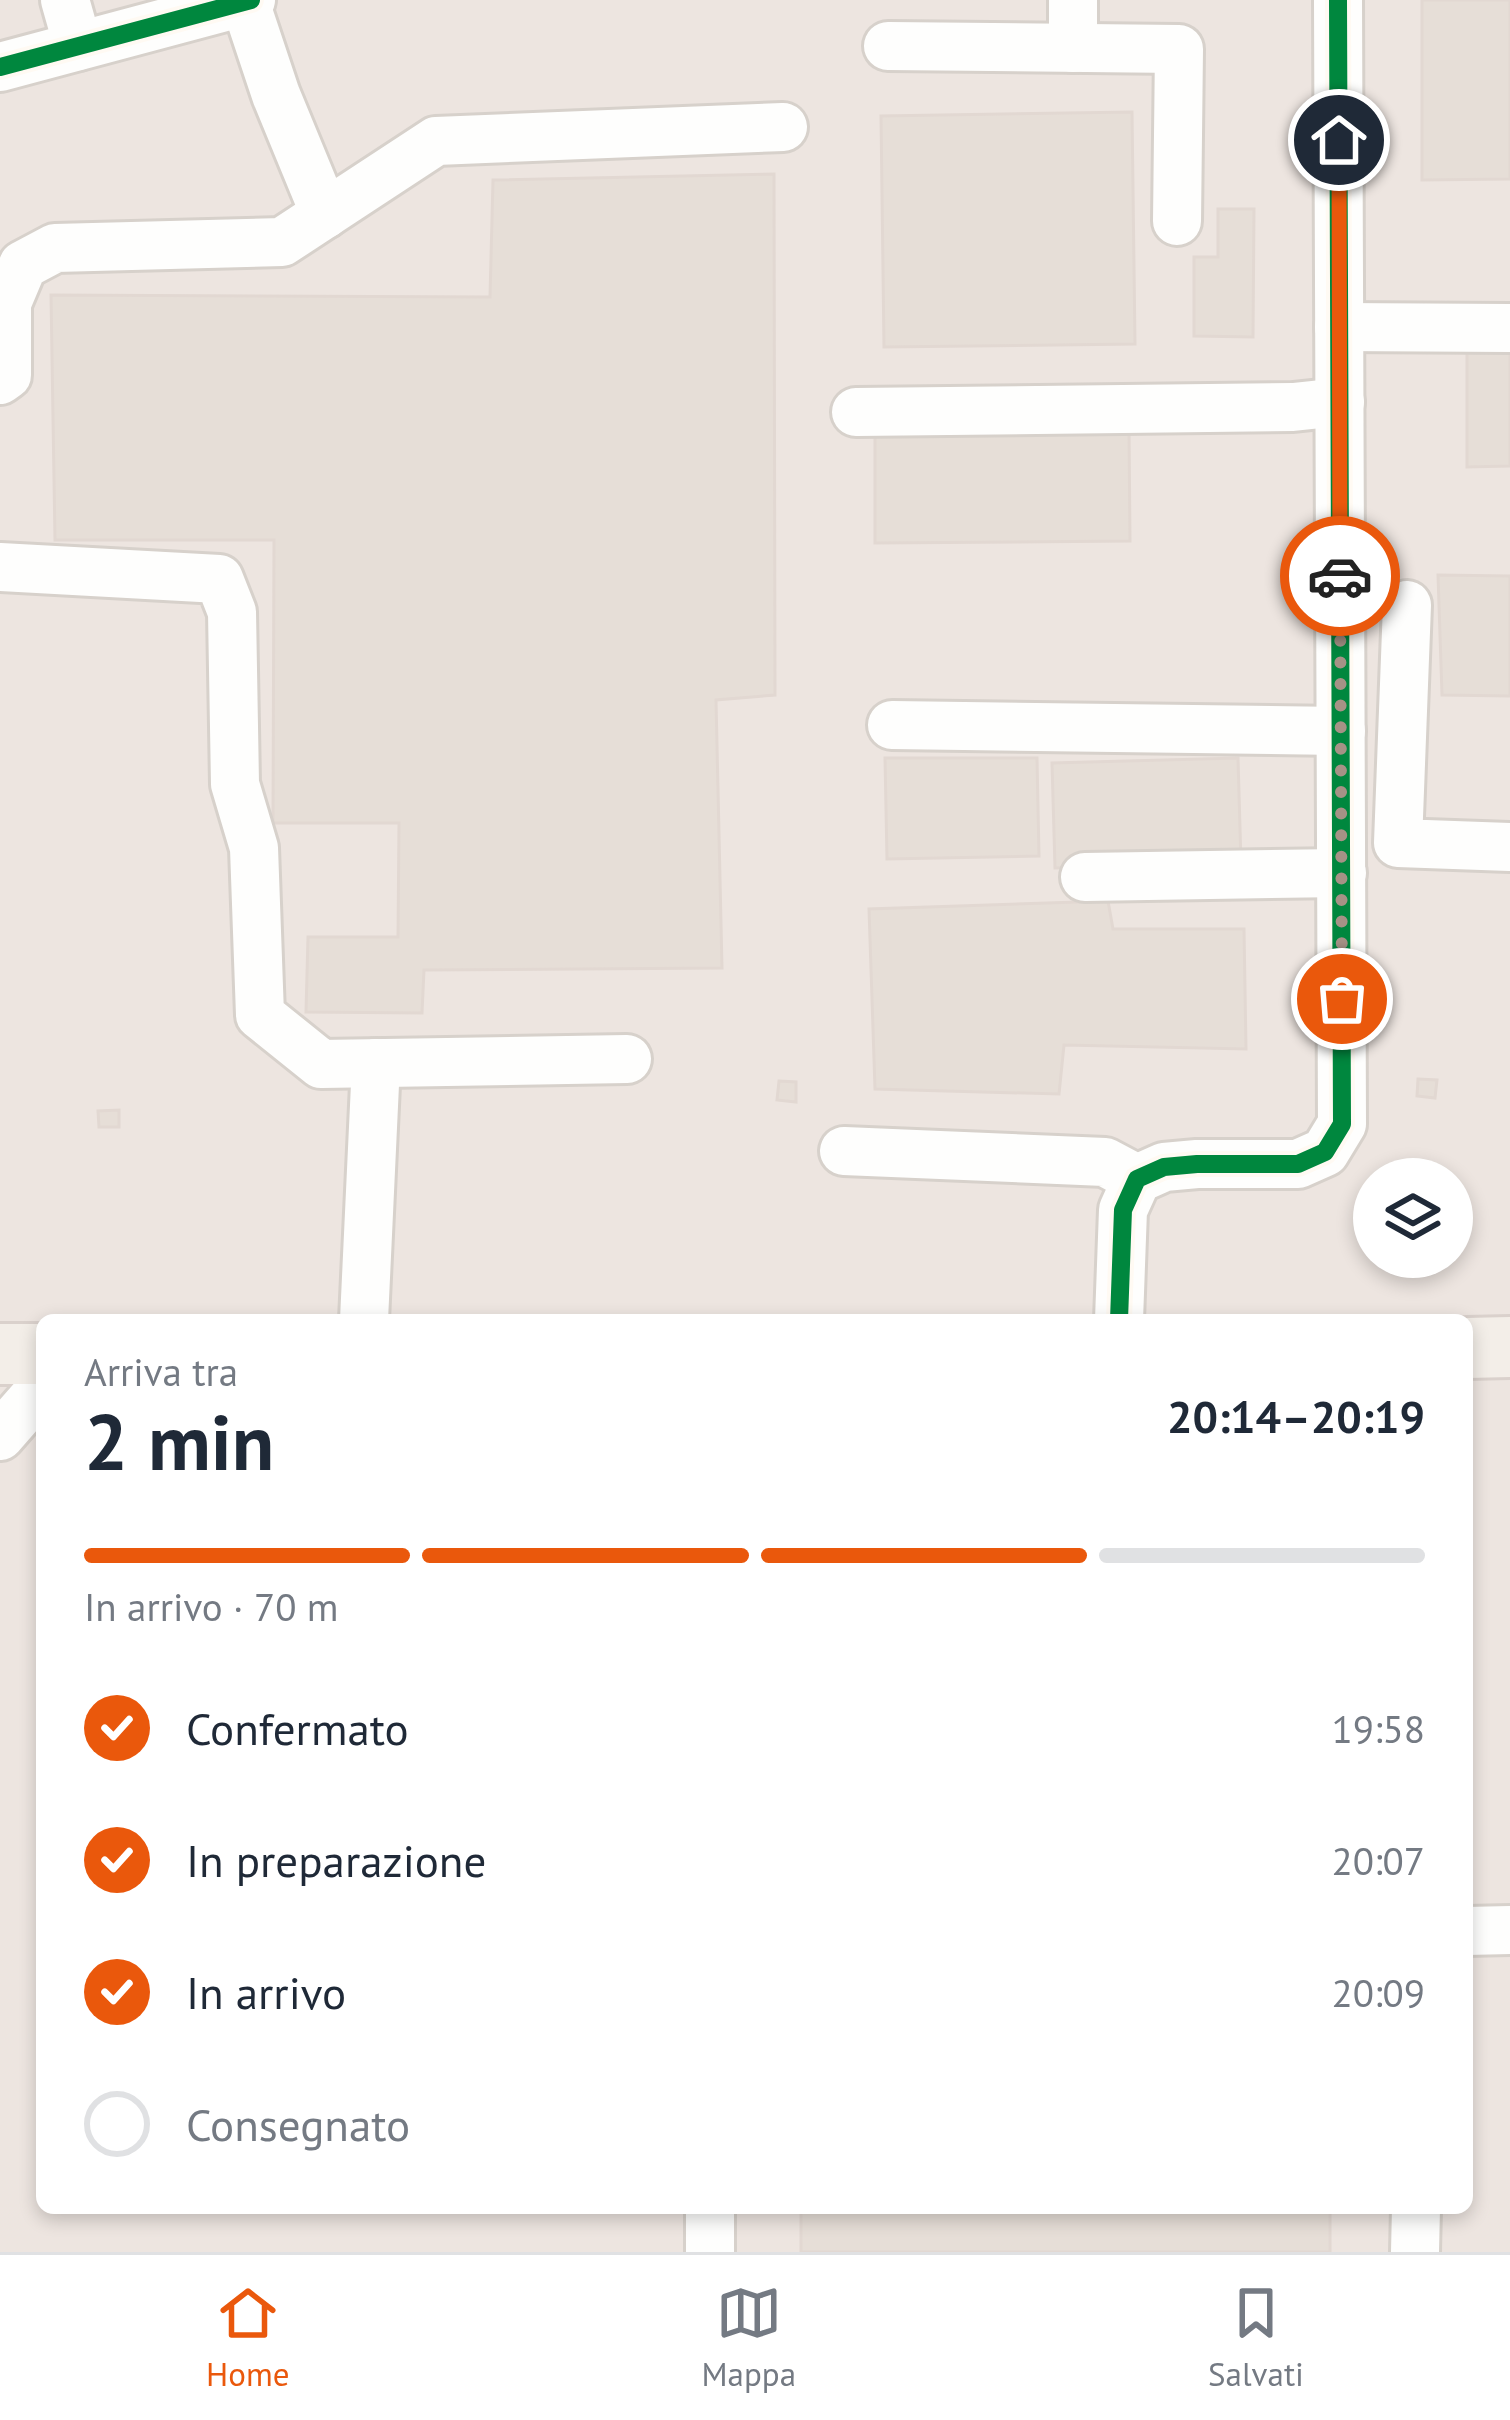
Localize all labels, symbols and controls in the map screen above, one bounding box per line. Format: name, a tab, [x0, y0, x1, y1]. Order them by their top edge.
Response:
pin	[1288, 89, 1390, 191]
icon: home	[1306, 107, 1372, 173]
courier	[1280, 516, 1400, 636]
icon: car	[1307, 543, 1373, 609]
pin	[1291, 948, 1393, 1050]
icon: bag	[1309, 966, 1375, 1032]
map controls	[1353, 1158, 1473, 1278]
button: layers	[1353, 1158, 1473, 1278]
text: Arriva tra	[84, 1346, 238, 1397]
text: 20:14–20:19	[1167, 1387, 1425, 1445]
text: 2 min	[84, 1391, 274, 1492]
text: In arrivo · 70 m	[84, 1581, 339, 1632]
icon: check	[84, 1695, 150, 1761]
text: Confermato	[186, 1699, 409, 1757]
text: 19:58	[1331, 1703, 1425, 1754]
icon: check	[84, 1827, 150, 1893]
text: In preparazione	[186, 1831, 486, 1889]
text: 20:07	[1331, 1835, 1425, 1886]
icon: check	[84, 1959, 150, 2025]
text: In arrivo	[186, 1963, 346, 2021]
text: 20:09	[1331, 1967, 1425, 2018]
text: Consegnato	[186, 2095, 410, 2153]
tab: Home	[206, 2280, 289, 2395]
tab: Mappa	[702, 2280, 796, 2395]
tab: Salvati	[1208, 2280, 1304, 2395]

